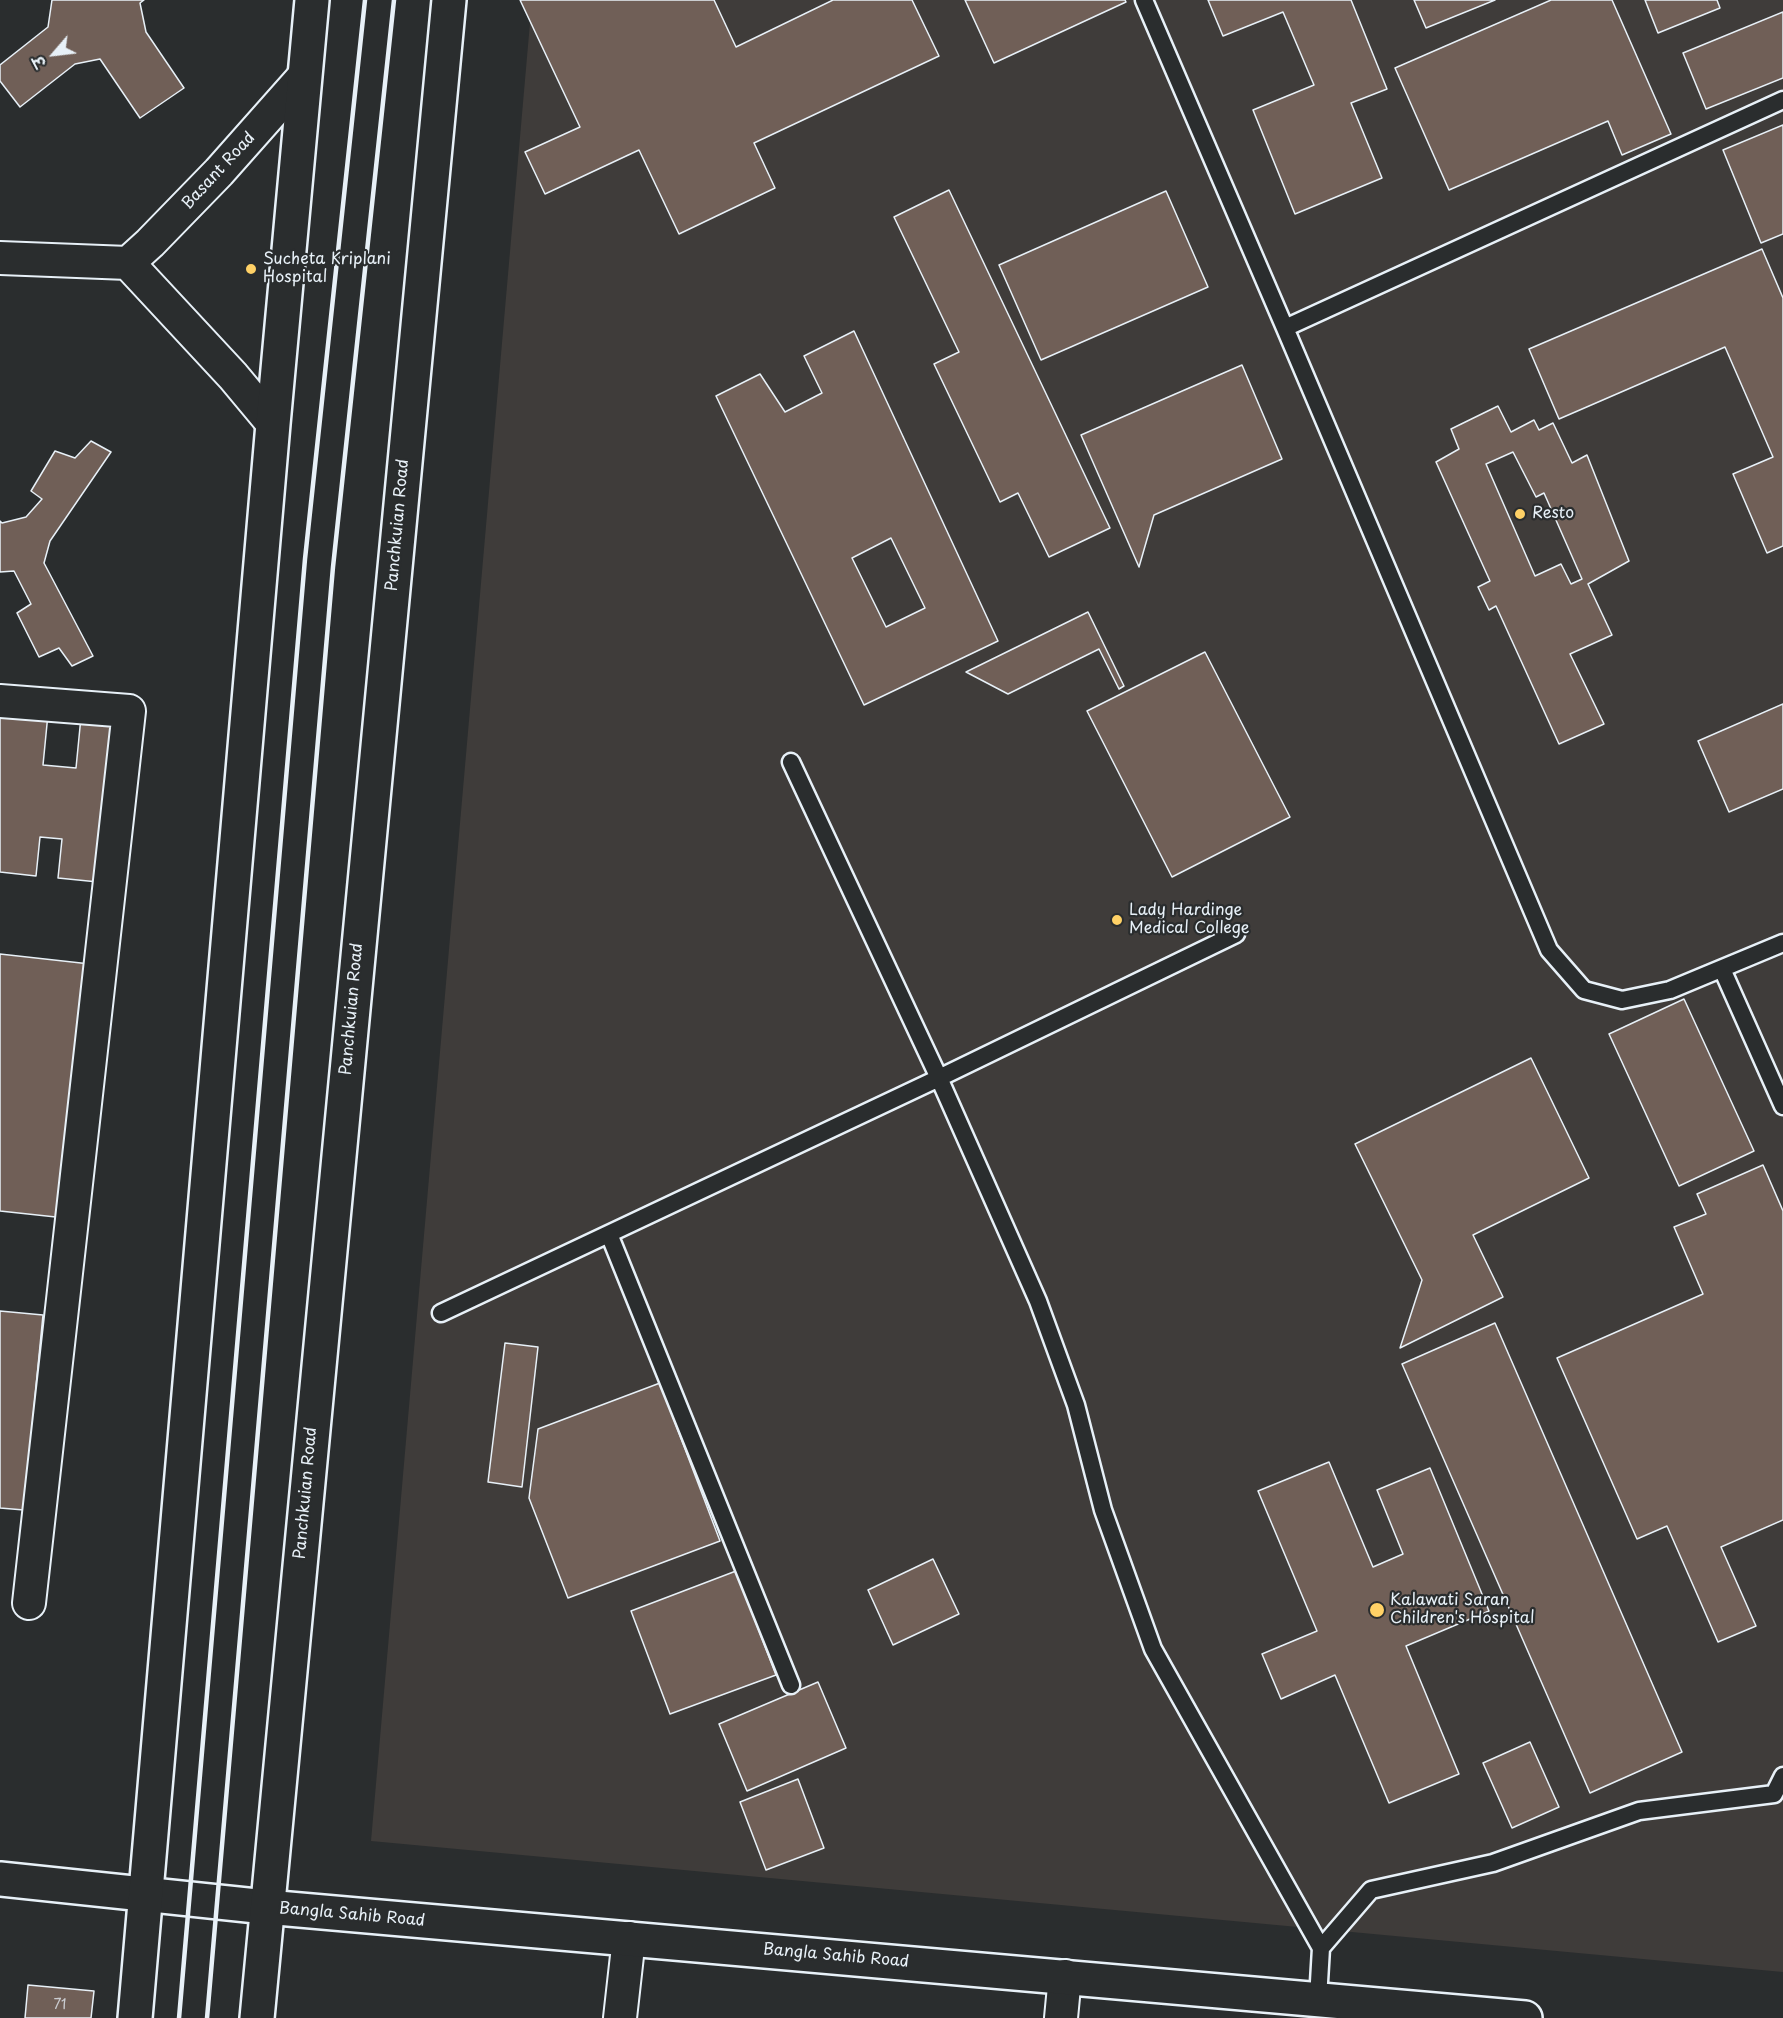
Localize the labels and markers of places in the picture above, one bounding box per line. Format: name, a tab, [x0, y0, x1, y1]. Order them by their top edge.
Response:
place label: Sucheta Kriplani Hospital	[263, 250, 391, 288]
marker: Sucheta Kriplani Hospital	[244, 262, 258, 276]
place label: Resto	[1532, 504, 1574, 524]
marker: Resto	[1513, 507, 1527, 521]
place label: Lady Hardinge Medical College	[1129, 901, 1250, 939]
marker: Lady Hardinge Medical College	[1110, 913, 1124, 927]
place label: Kalawati Saran Children's Hospital	[1390, 1591, 1535, 1629]
marker: Kalawati Saran Children's Hospital	[1368, 1601, 1386, 1619]

